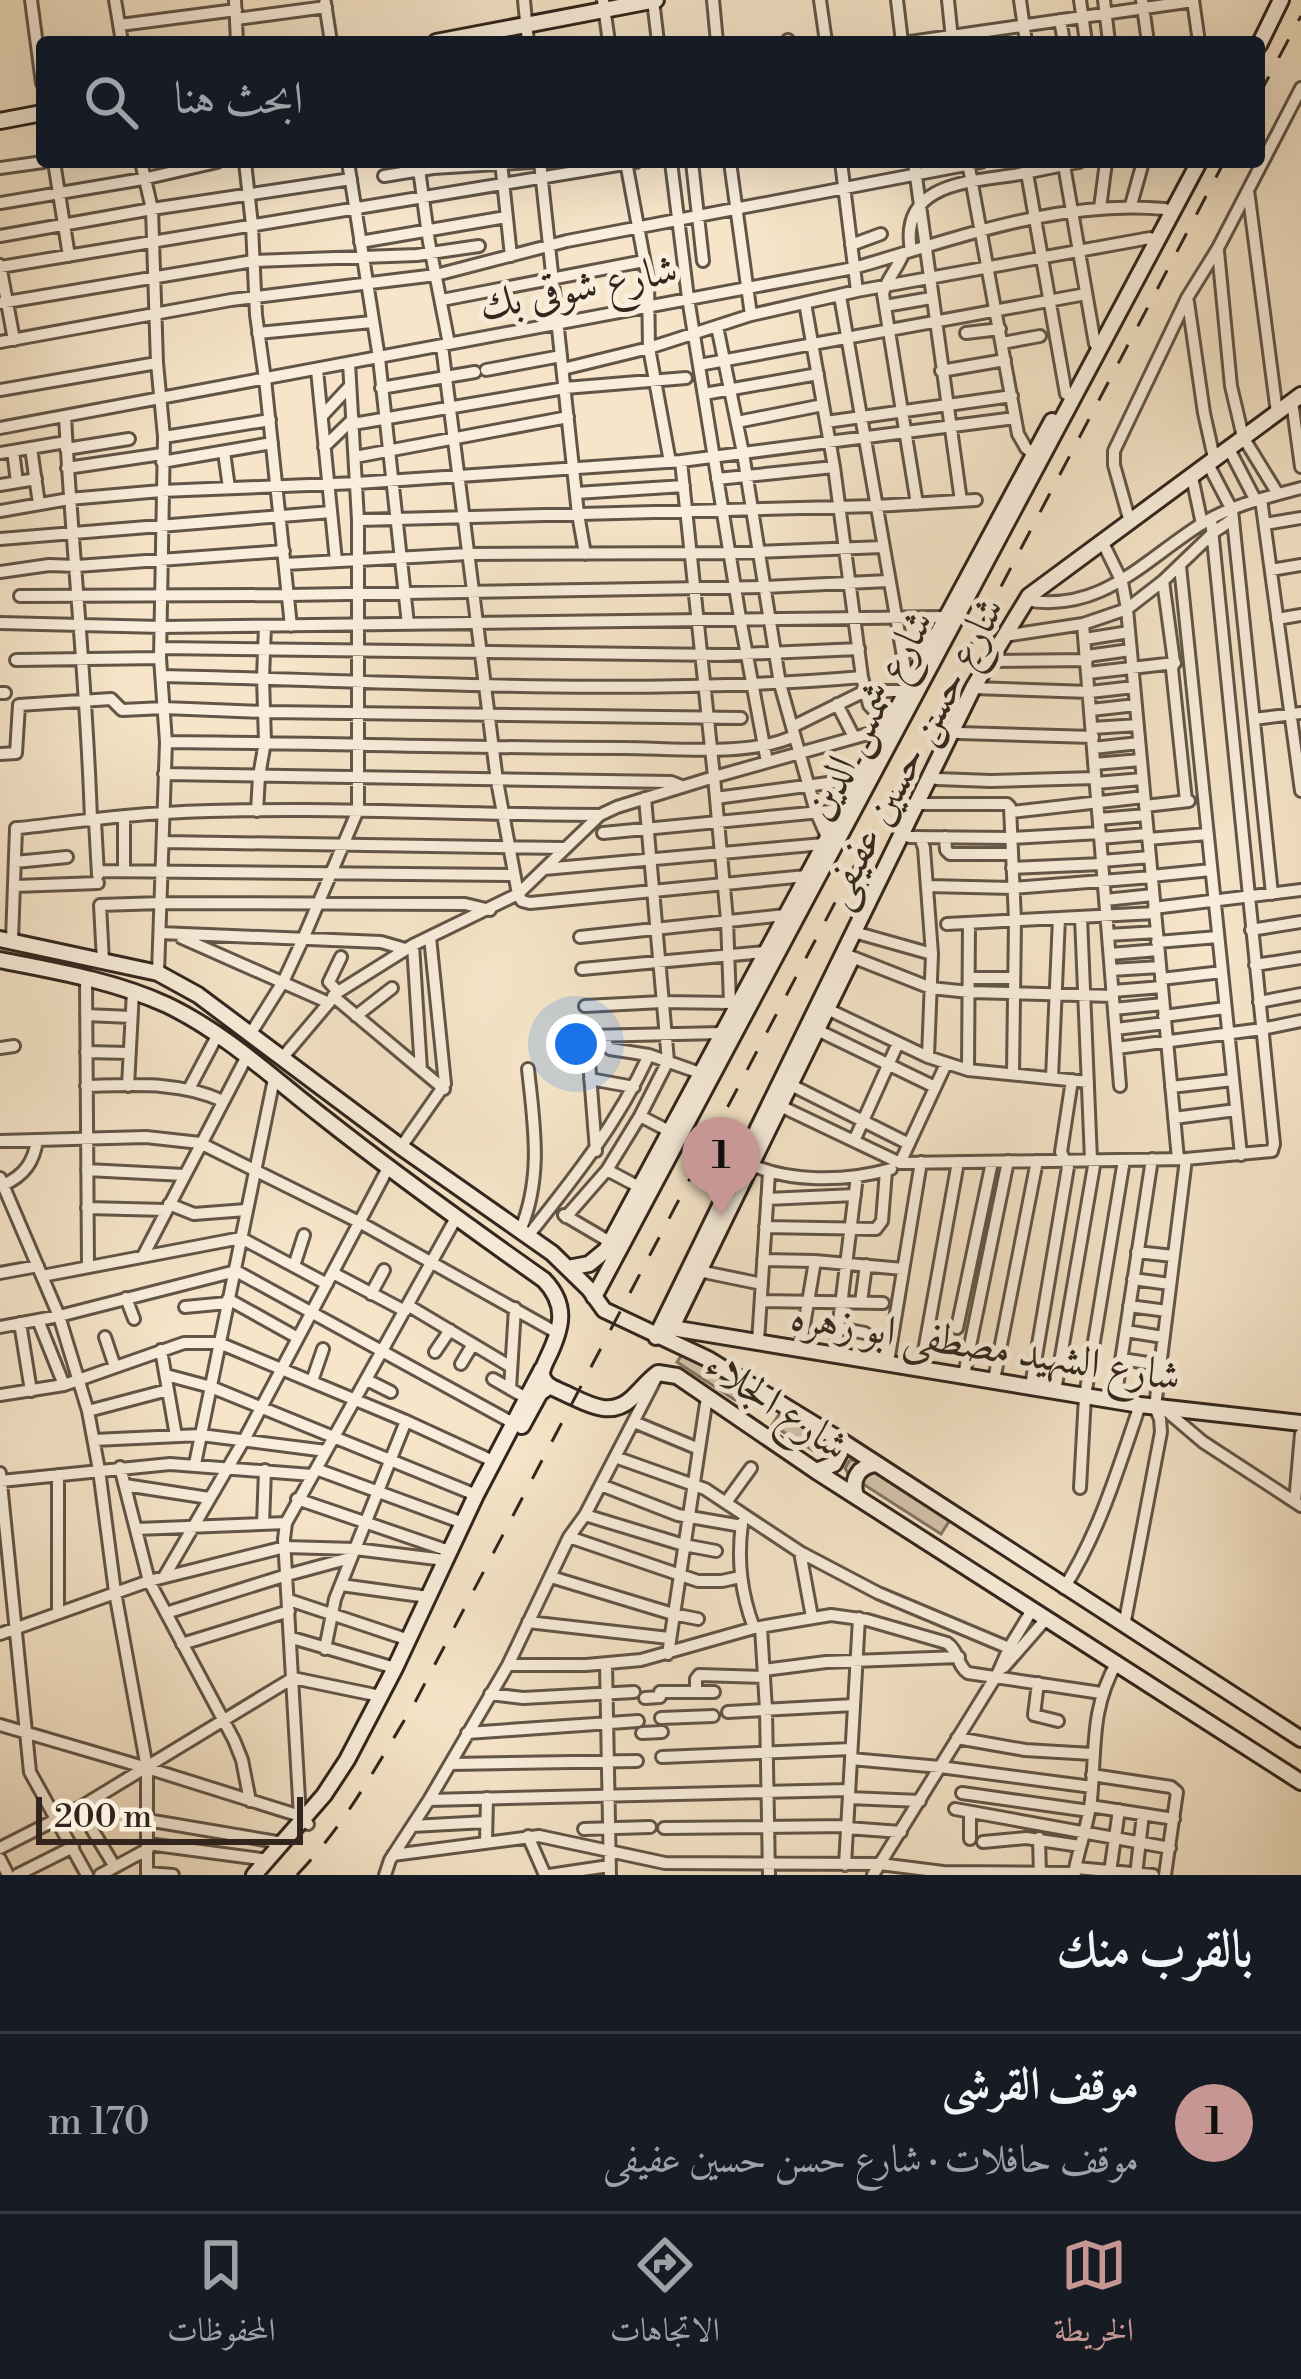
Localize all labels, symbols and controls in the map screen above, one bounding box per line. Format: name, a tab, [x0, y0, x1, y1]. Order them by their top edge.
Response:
search box	[36, 36, 1265, 168]
icon: search	[78, 69, 144, 135]
text: ابحث هنا	[174, 71, 303, 128]
street label: شارع شوقى بك	[475, 243, 684, 341]
street label: شارع حسن حسين عفيفى	[809, 588, 1023, 920]
street label: شارع شمس الدين	[792, 601, 953, 832]
your location	[546, 1014, 606, 1074]
pin: 1	[682, 1117, 760, 1216]
street label: شارع الشهيد مصطفى ابو زهره	[786, 1290, 1184, 1411]
street label: شارع الجلاء	[691, 1339, 859, 1479]
scale bar	[36, 1791, 303, 1844]
text: 200 m	[54, 1797, 152, 1838]
text: بالقرب منك	[1056, 1919, 1253, 1983]
text: موقف القرشى	[942, 2057, 1139, 2114]
text: 170 m	[48, 2098, 150, 2147]
text: 1	[1205, 2098, 1223, 2147]
text: موقف حافلات · شارع حسن حسين عفيفى	[603, 2136, 1139, 2185]
tab: المحفوظات	[167, 2232, 276, 2362]
tab: الاتجاهات	[610, 2232, 720, 2362]
tab: الخريطة	[1054, 2232, 1134, 2362]

